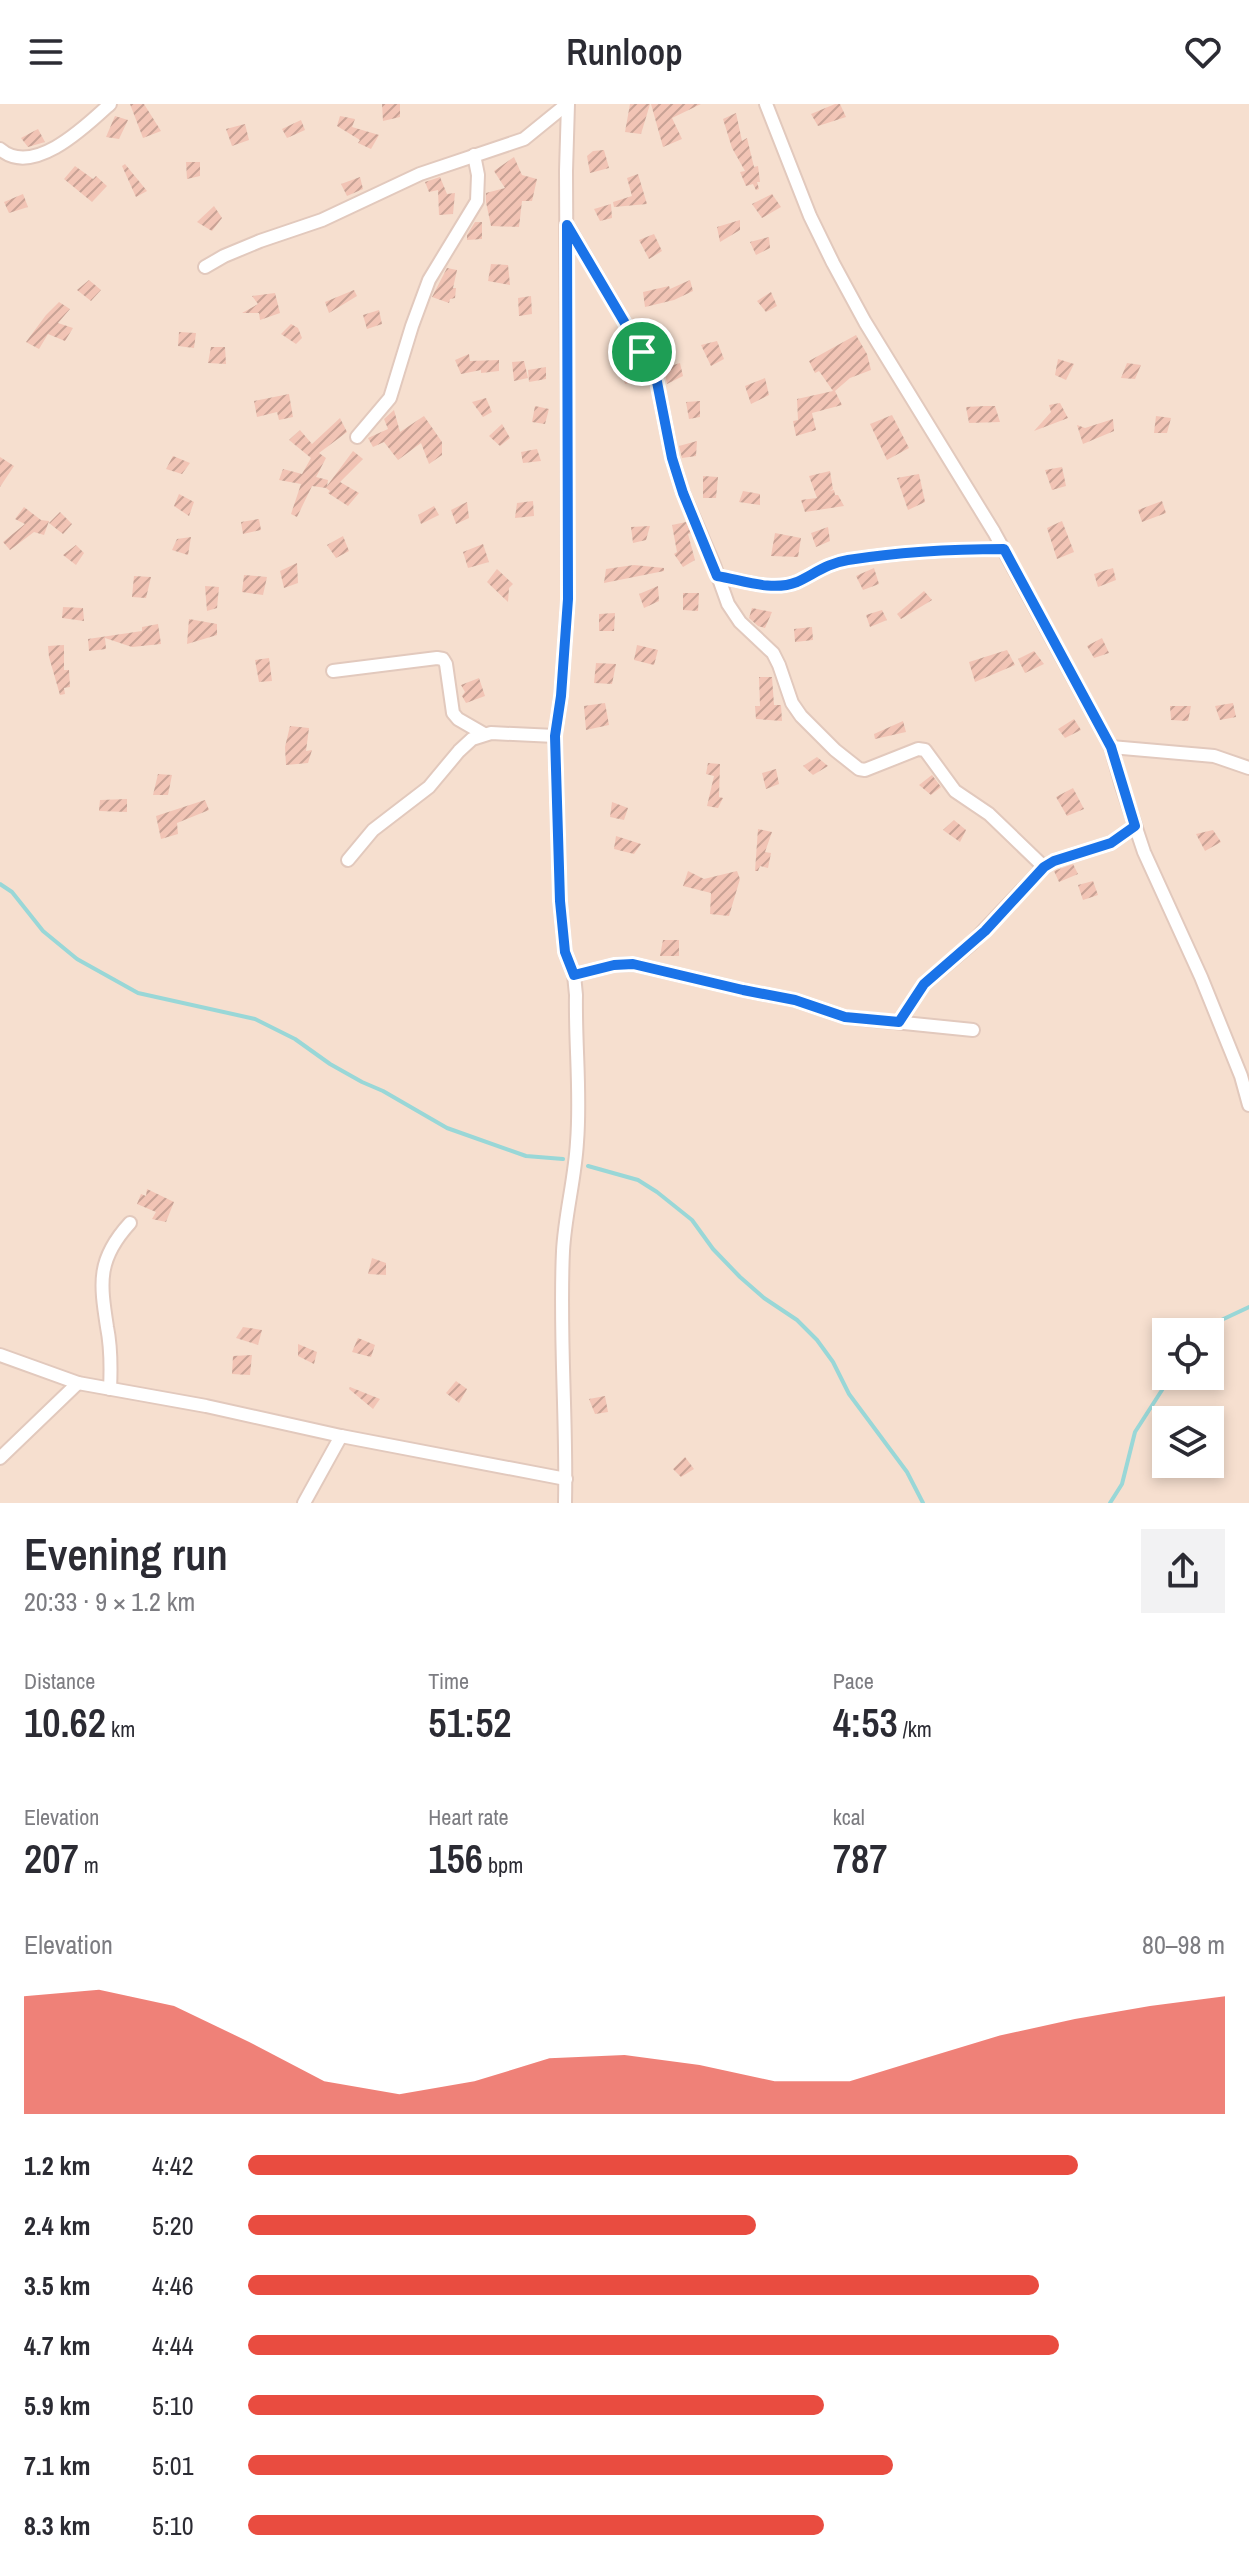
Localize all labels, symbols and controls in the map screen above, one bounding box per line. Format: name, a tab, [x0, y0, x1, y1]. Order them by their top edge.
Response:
text: Runloop	[566, 28, 683, 76]
icon: menu	[24, 30, 68, 74]
icon: heart	[1181, 30, 1225, 74]
pin	[608, 318, 676, 386]
icon: arrive	[620, 330, 664, 374]
map controls	[1152, 1318, 1224, 1478]
button: locate	[1152, 1318, 1224, 1390]
button: layers	[1152, 1406, 1224, 1478]
text: Evening run	[24, 1524, 228, 1584]
button: share	[1141, 1529, 1225, 1613]
text: 20:33 · 9 × 1.2 km	[24, 1584, 195, 1619]
text: Distance	[24, 1666, 95, 1696]
text: Time	[428, 1666, 469, 1696]
text: Pace	[833, 1666, 874, 1696]
text: 10.62	[24, 1696, 106, 1749]
text: 51:52	[428, 1696, 512, 1749]
text: 4:53	[833, 1696, 898, 1749]
text: km	[106, 1714, 135, 1744]
text: /km	[898, 1714, 932, 1744]
text: Elevation	[24, 1802, 99, 1832]
text: Heart rate	[428, 1802, 509, 1832]
text: kcal	[833, 1802, 865, 1832]
text: 207	[24, 1832, 79, 1885]
text: 156	[428, 1832, 483, 1885]
text: 787	[833, 1832, 887, 1885]
text: m	[79, 1850, 99, 1880]
text: bpm	[483, 1850, 523, 1880]
text: Elevation	[24, 1927, 113, 1962]
text: 80–98 m	[1142, 1927, 1225, 1962]
text: 1.2 km	[24, 2148, 90, 2183]
text: 4:42	[152, 2148, 194, 2183]
text: 2.4 km	[24, 2208, 90, 2243]
text: 5:20	[152, 2208, 194, 2243]
text: 3.5 km	[24, 2268, 90, 2303]
text: 4:46	[152, 2268, 194, 2303]
text: 4.7 km	[24, 2328, 90, 2363]
text: 4:44	[152, 2328, 194, 2363]
text: 5.9 km	[24, 2388, 90, 2423]
text: 5:10	[152, 2388, 194, 2423]
text: 7.1 km	[24, 2448, 90, 2483]
text: 5:01	[152, 2448, 194, 2483]
text: 8.3 km	[24, 2508, 90, 2543]
text: 5:10	[152, 2508, 194, 2543]

